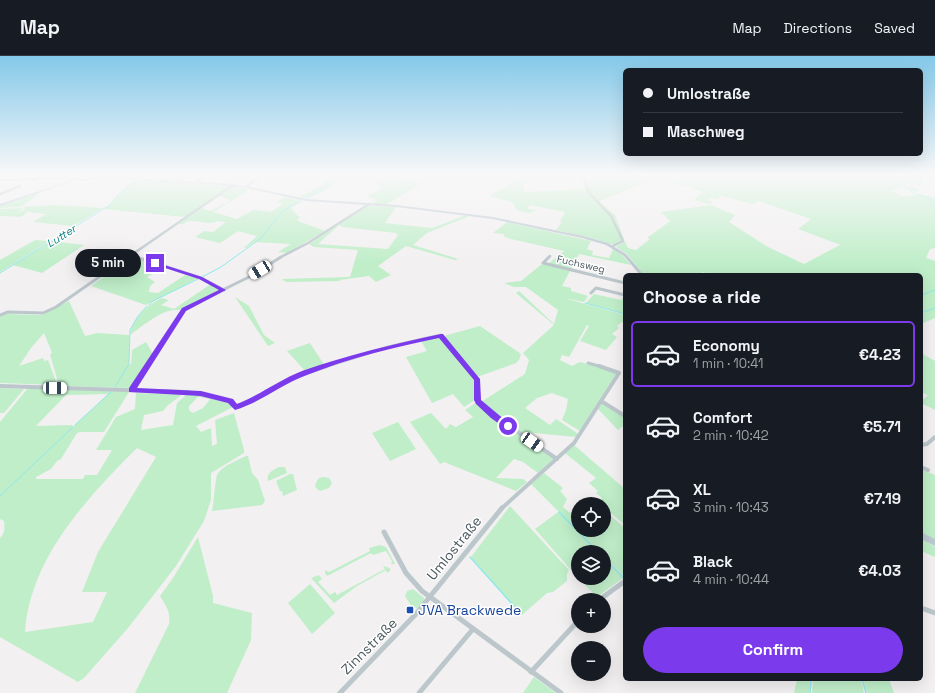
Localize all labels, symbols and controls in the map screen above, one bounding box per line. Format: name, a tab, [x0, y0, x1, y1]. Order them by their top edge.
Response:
text: Map	[20, 15, 60, 40]
text: Map	[732, 19, 762, 37]
text: Directions	[784, 19, 852, 37]
text: Saved	[874, 19, 915, 37]
text: Umlostraße	[667, 84, 750, 103]
text: Maschweg	[667, 122, 745, 141]
water label: Lutter	[44, 221, 80, 250]
callout: 5 min	[75, 249, 141, 277]
street label: Fuchsweg	[556, 252, 606, 276]
text: 5 min	[91, 254, 125, 271]
route end	[146, 254, 164, 272]
car	[247, 259, 273, 281]
text: Choose a ride	[643, 285, 761, 308]
icon: car	[645, 336, 681, 372]
text: Economy	[693, 336, 760, 355]
text: €4.23	[859, 345, 901, 364]
text: 1 min · 10:41	[693, 355, 764, 372]
car	[43, 382, 67, 394]
icon: car	[645, 408, 681, 444]
text: Comfort	[693, 408, 753, 427]
route start	[499, 417, 517, 435]
text: €5.71	[863, 417, 901, 436]
text: 2 min · 10:42	[693, 427, 769, 444]
car	[519, 430, 545, 454]
icon: car	[645, 480, 681, 516]
text: XL	[693, 480, 711, 499]
text: €7.19	[864, 489, 901, 508]
map controls	[571, 497, 611, 681]
button: locate	[571, 497, 611, 537]
text: 3 min · 10:43	[693, 499, 769, 516]
street label: Umlostraße	[423, 512, 485, 584]
button: layers	[571, 545, 611, 585]
icon: car	[645, 552, 681, 588]
text: Black	[693, 552, 733, 571]
text: €4.03	[858, 561, 901, 580]
text: 4 min · 10:44	[693, 571, 769, 588]
button: +	[571, 593, 611, 633]
place label: JVA Brackwede	[418, 601, 521, 619]
marker: JVA Brackwede	[405, 605, 415, 615]
street label: Zinnstraße	[337, 614, 401, 678]
button: Confirm	[643, 627, 903, 673]
button: −	[571, 641, 611, 681]

